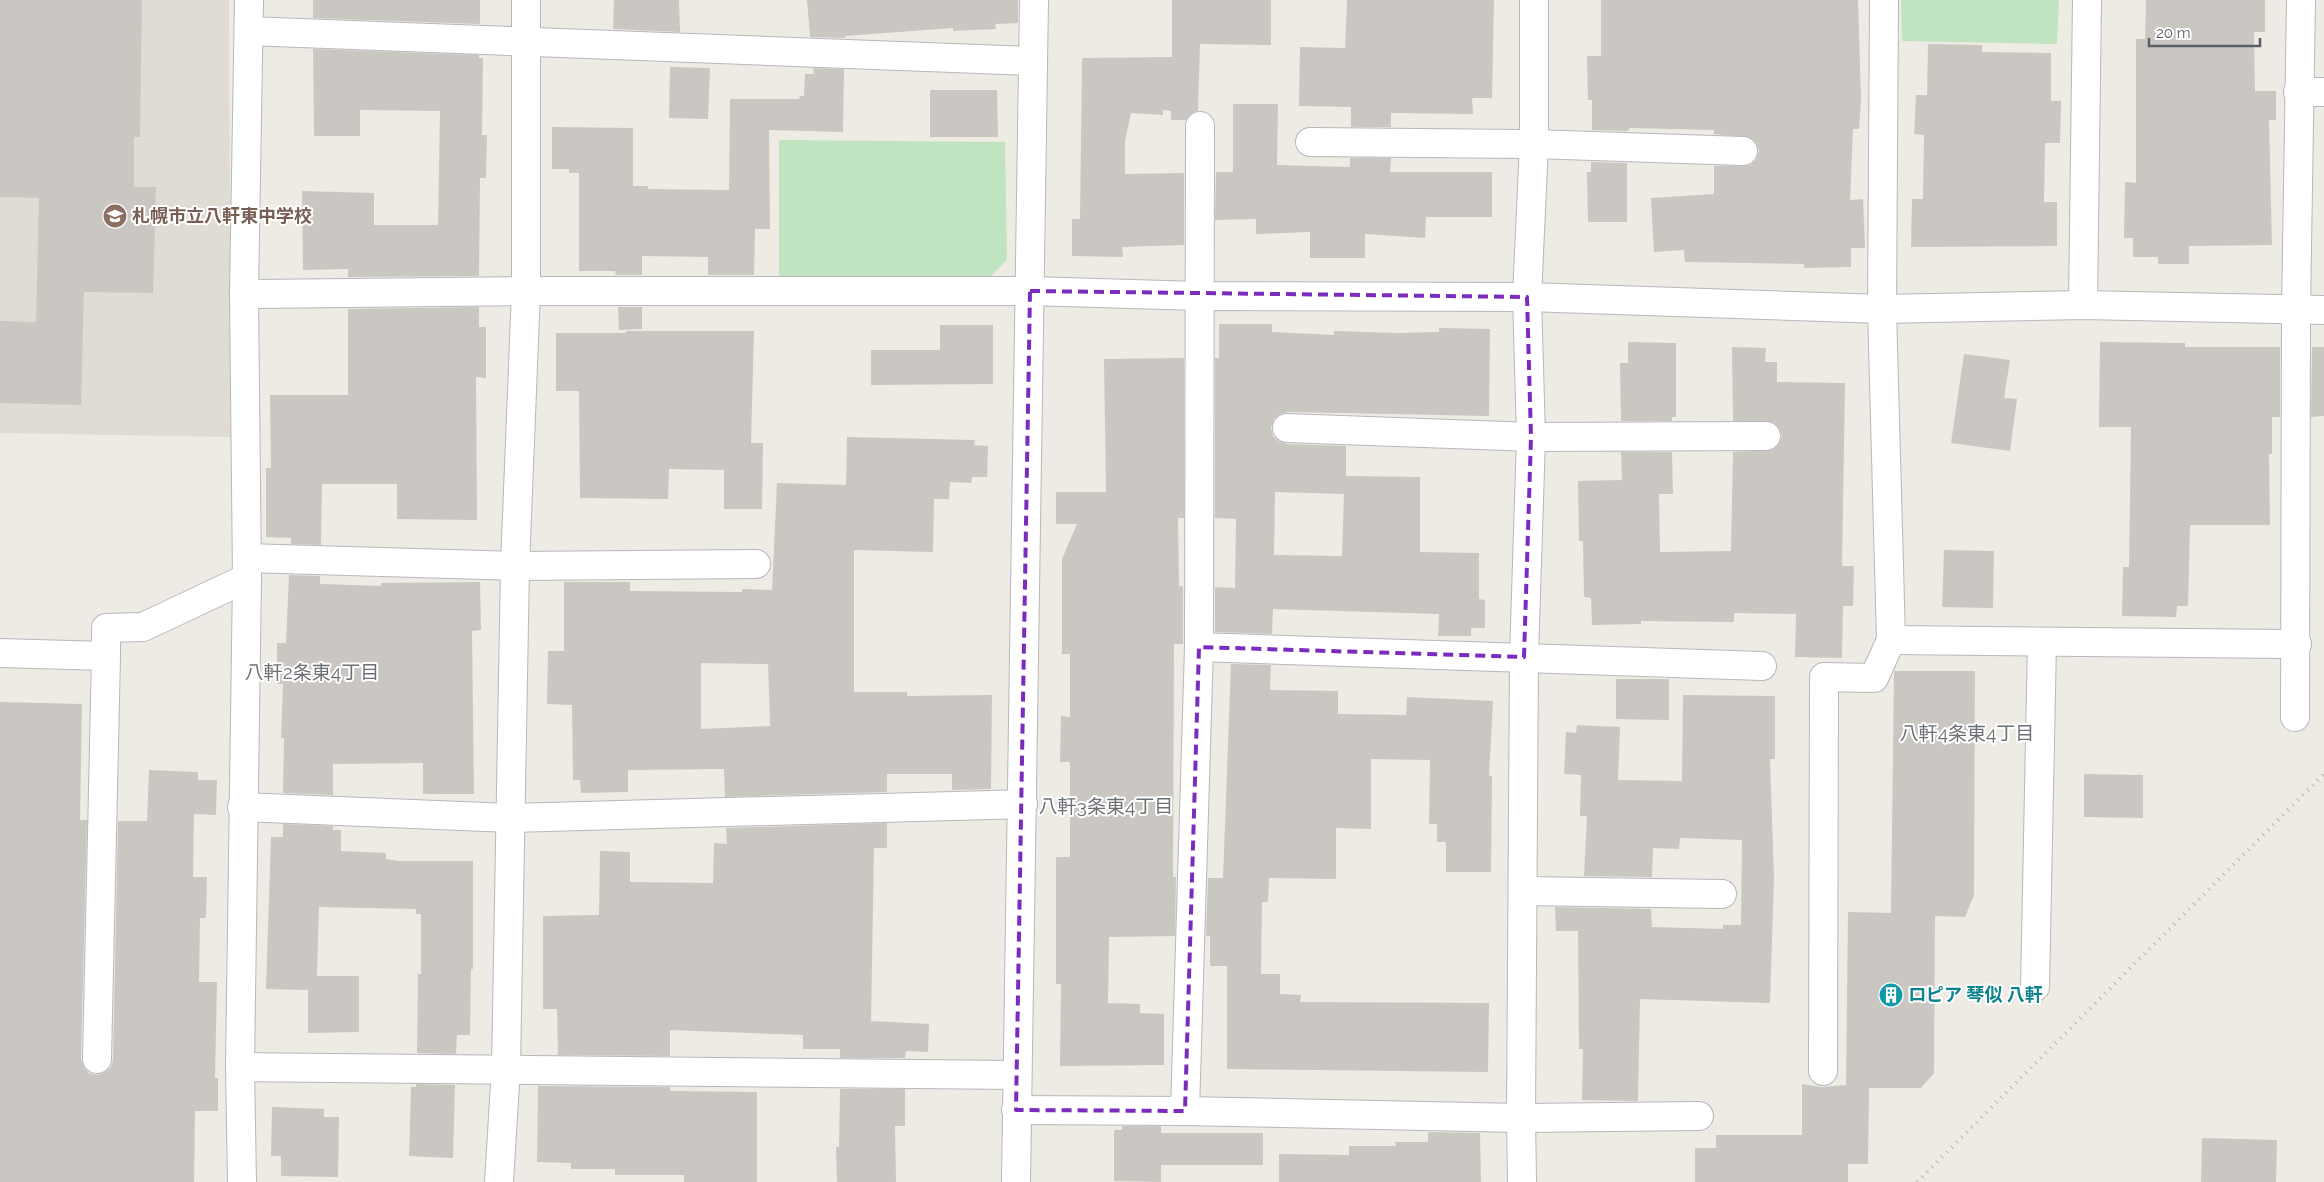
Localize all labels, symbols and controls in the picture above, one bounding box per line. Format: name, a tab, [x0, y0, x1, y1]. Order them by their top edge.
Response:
scale bar	[2149, 15, 2260, 47]
text: 20 m	[2156, 24, 2191, 42]
school or university icon: 札幌市立八軒東中学校	[102, 203, 128, 229]
place label: 札幌市立八軒東中学校	[132, 205, 312, 226]
district label: 八軒2条東4丁目	[245, 661, 379, 683]
district label: 八軒4条東4丁目	[1900, 722, 2034, 744]
district label: 八軒3条東4丁目	[1039, 795, 1173, 817]
building icon: ロピア 琴似 八軒	[1878, 982, 1904, 1008]
place label: ロピア 琴似 八軒	[1908, 984, 2043, 1005]

